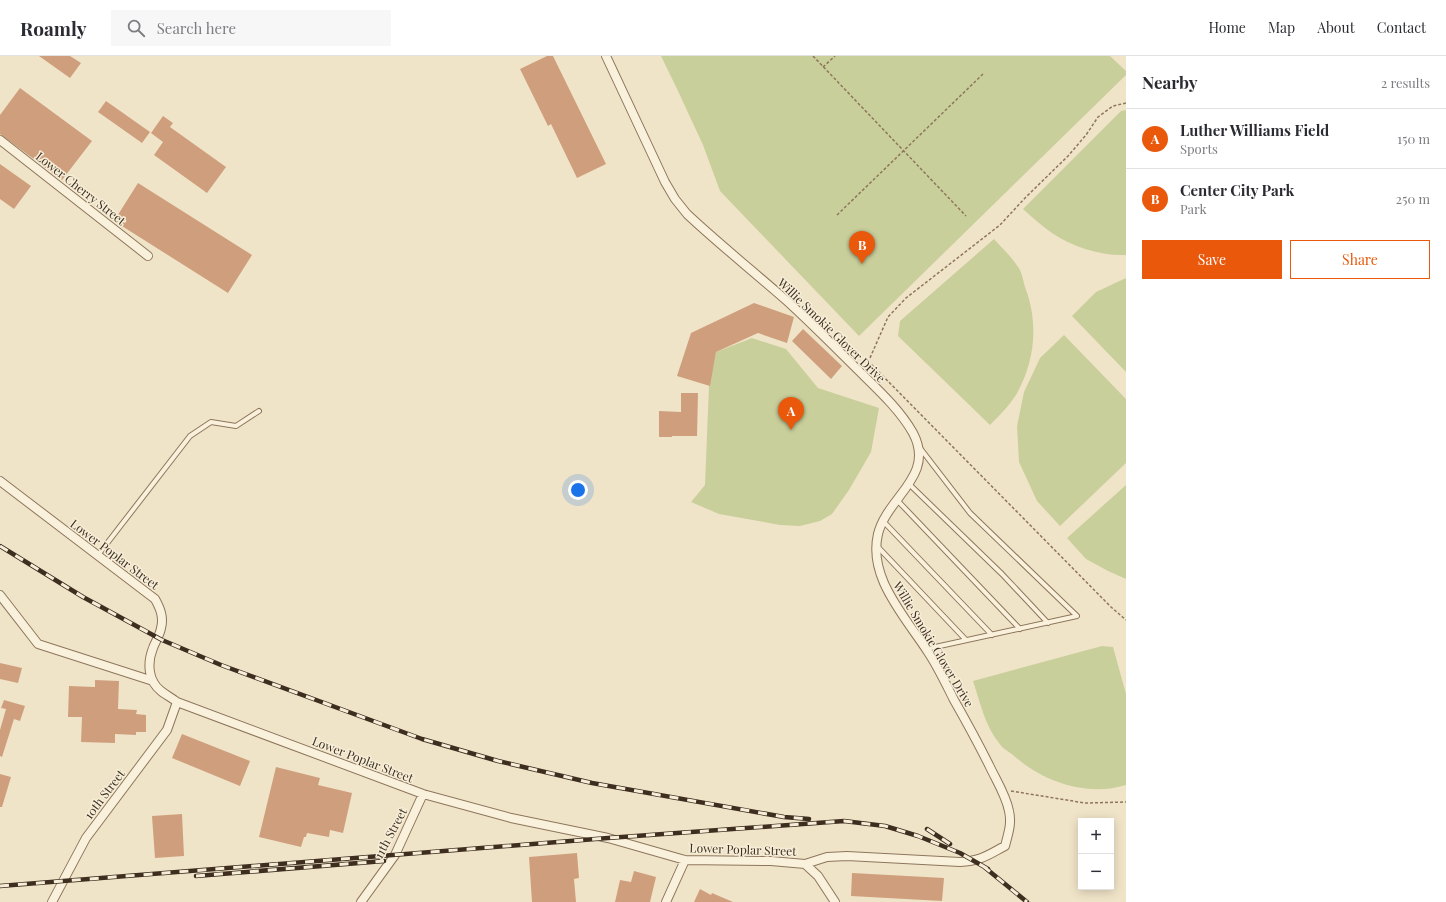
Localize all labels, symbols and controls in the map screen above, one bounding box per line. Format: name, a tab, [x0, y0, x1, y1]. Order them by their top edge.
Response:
search box	[111, 10, 391, 46]
text: Roamly	[20, 15, 87, 41]
icon: search	[125, 17, 147, 39]
text: Search here	[157, 18, 236, 38]
text: Home	[1208, 18, 1246, 37]
text: Map	[1268, 18, 1295, 37]
text: About	[1317, 18, 1355, 37]
text: Contact	[1377, 18, 1426, 37]
text: Nearby	[1142, 71, 1197, 93]
text: 2 results	[1381, 74, 1430, 91]
text: Luther Williams Field	[1180, 120, 1329, 140]
text: A	[1151, 130, 1159, 147]
text: 150 m	[1397, 130, 1430, 147]
text: Sports	[1180, 140, 1218, 157]
street label: Lower Cherry Street	[33, 148, 130, 229]
text: Center City Park	[1180, 180, 1294, 200]
text: B	[1151, 190, 1159, 207]
text: 250 m	[1396, 190, 1430, 207]
text: Park	[1180, 200, 1207, 217]
pin: B	[849, 231, 875, 264]
button: Save	[1142, 240, 1282, 279]
button: Share	[1290, 240, 1430, 279]
street label: Willie Smokie Glover Drive	[774, 274, 889, 386]
pin: A	[778, 397, 804, 430]
your location	[568, 480, 588, 500]
street label: Lower Poplar Street	[67, 515, 163, 593]
street label: Willie Smokie Glover Drive	[890, 577, 978, 710]
street label: Lower Poplar Street	[310, 732, 417, 786]
street label: 10th Street	[80, 765, 128, 822]
street label: 11th Street	[370, 804, 410, 861]
map controls	[1078, 818, 1114, 890]
button: +	[1078, 818, 1114, 854]
street label: Lower Poplar Street	[689, 839, 797, 859]
button: −	[1078, 854, 1114, 890]

